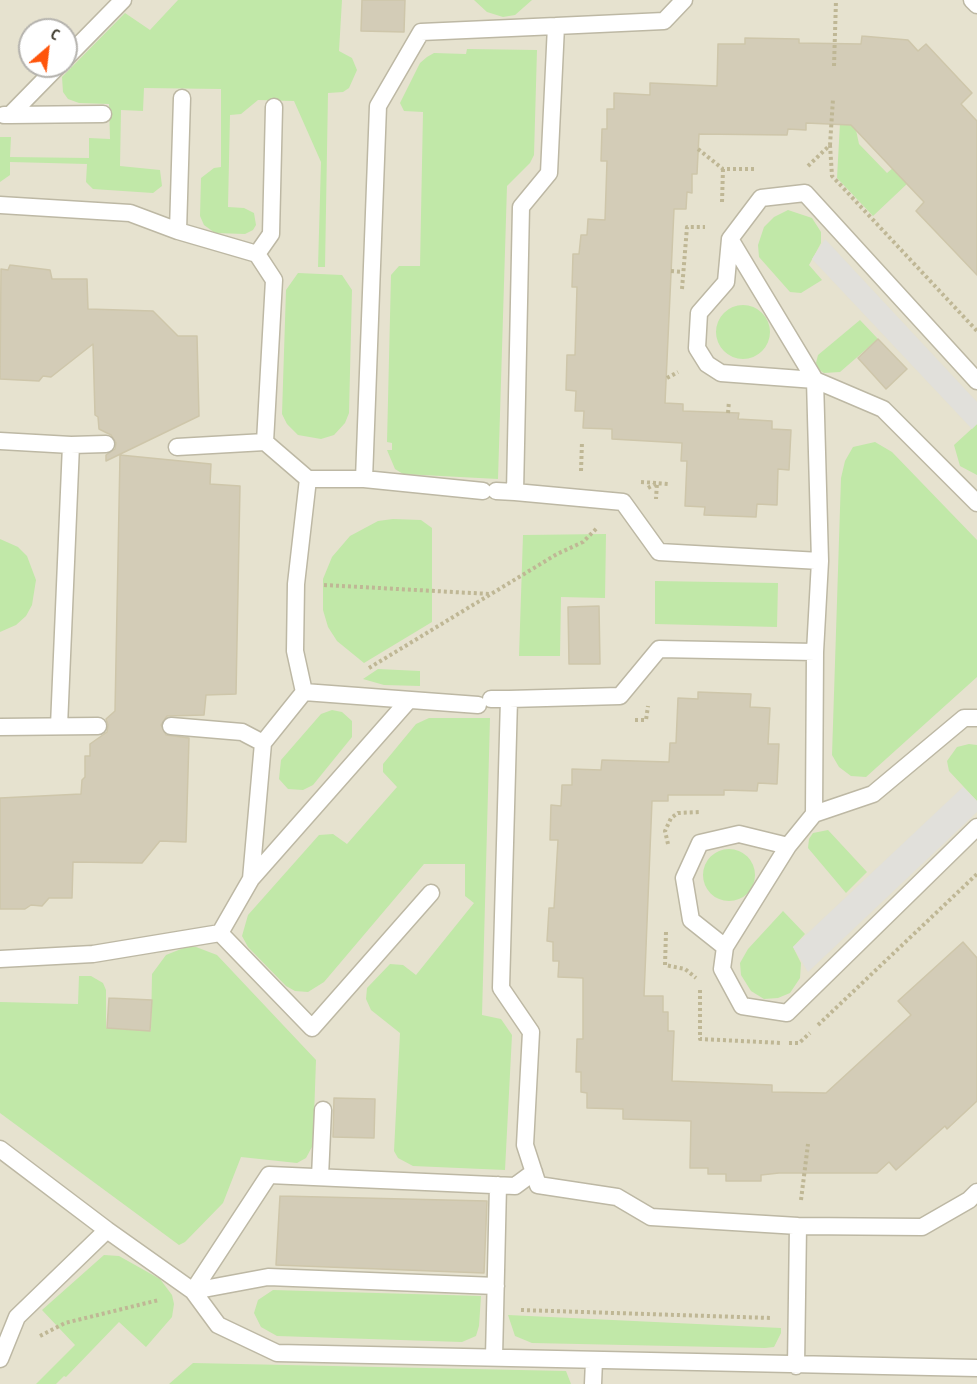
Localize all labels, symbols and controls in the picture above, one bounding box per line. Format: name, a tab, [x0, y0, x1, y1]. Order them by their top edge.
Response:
north arrow	[18, 18, 78, 78]
text: С	[48, 23, 63, 44]

